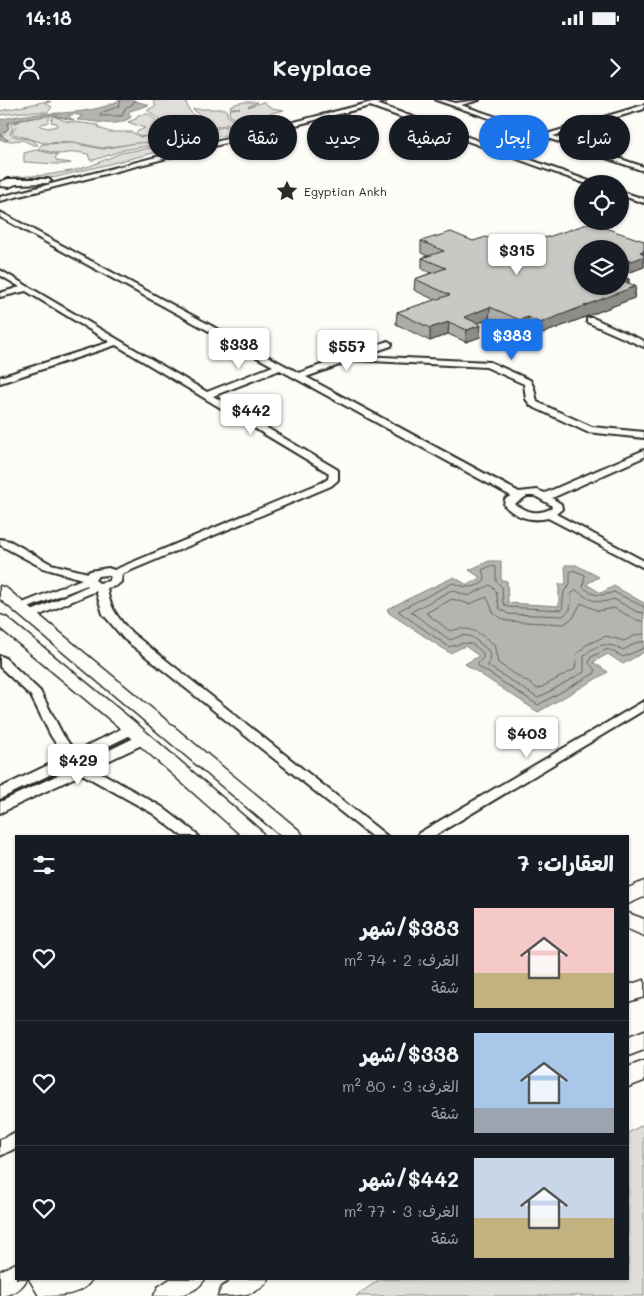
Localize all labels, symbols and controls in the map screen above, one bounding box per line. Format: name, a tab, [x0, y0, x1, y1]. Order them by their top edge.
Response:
text: 14:18	[25, 5, 72, 30]
text: Keyplace	[272, 53, 372, 82]
icon: person	[15, 54, 43, 82]
icon: forward	[601, 54, 629, 82]
chip: منزل	[148, 115, 219, 160]
chip: شقة	[229, 115, 297, 160]
chip: جديد	[307, 115, 379, 160]
chip: تصفية	[389, 115, 469, 160]
chip: إيجار	[479, 115, 549, 160]
chip: شراء	[559, 115, 630, 160]
map controls	[574, 175, 629, 295]
button: locate	[574, 175, 629, 230]
place icon: Egyptian Ankh	[274, 178, 300, 204]
place label: Egyptian Ankh	[304, 183, 387, 199]
pin: $315	[487, 234, 547, 276]
text: $315	[499, 239, 535, 260]
button: layers	[574, 240, 629, 295]
pin: $383	[482, 318, 542, 361]
text: $383	[492, 324, 532, 345]
pin: $338	[209, 328, 269, 370]
pin: $557	[317, 330, 377, 372]
text: $338	[219, 333, 259, 354]
text: $557	[328, 335, 366, 356]
pin: $442	[221, 394, 281, 436]
text: $442	[231, 399, 271, 420]
pin: $403	[497, 716, 557, 759]
text: $403	[507, 722, 547, 743]
pin: $429	[48, 744, 108, 786]
text: $429	[59, 749, 97, 770]
text: العقارات: 7	[518, 849, 614, 876]
icon: filters	[30, 851, 58, 879]
text: $383/شهر	[361, 914, 459, 941]
icon: home	[514, 928, 574, 988]
icon: heart	[30, 944, 58, 972]
text: الغرف: 2 · 74 m²	[344, 949, 459, 970]
text: شقة	[431, 976, 459, 997]
text: $338/شهر	[361, 1040, 459, 1067]
icon: home	[514, 1053, 574, 1113]
icon: heart	[30, 1069, 58, 1097]
text: الغرف: 3 · 80 m²	[342, 1075, 459, 1096]
text: شقة	[431, 1102, 459, 1123]
text: $442/شهر	[360, 1165, 459, 1192]
icon: home	[514, 1178, 574, 1238]
icon: heart	[30, 1194, 58, 1222]
text: الغرف: 3 · 77 m²	[344, 1200, 459, 1221]
text: شقة	[431, 1227, 459, 1248]

